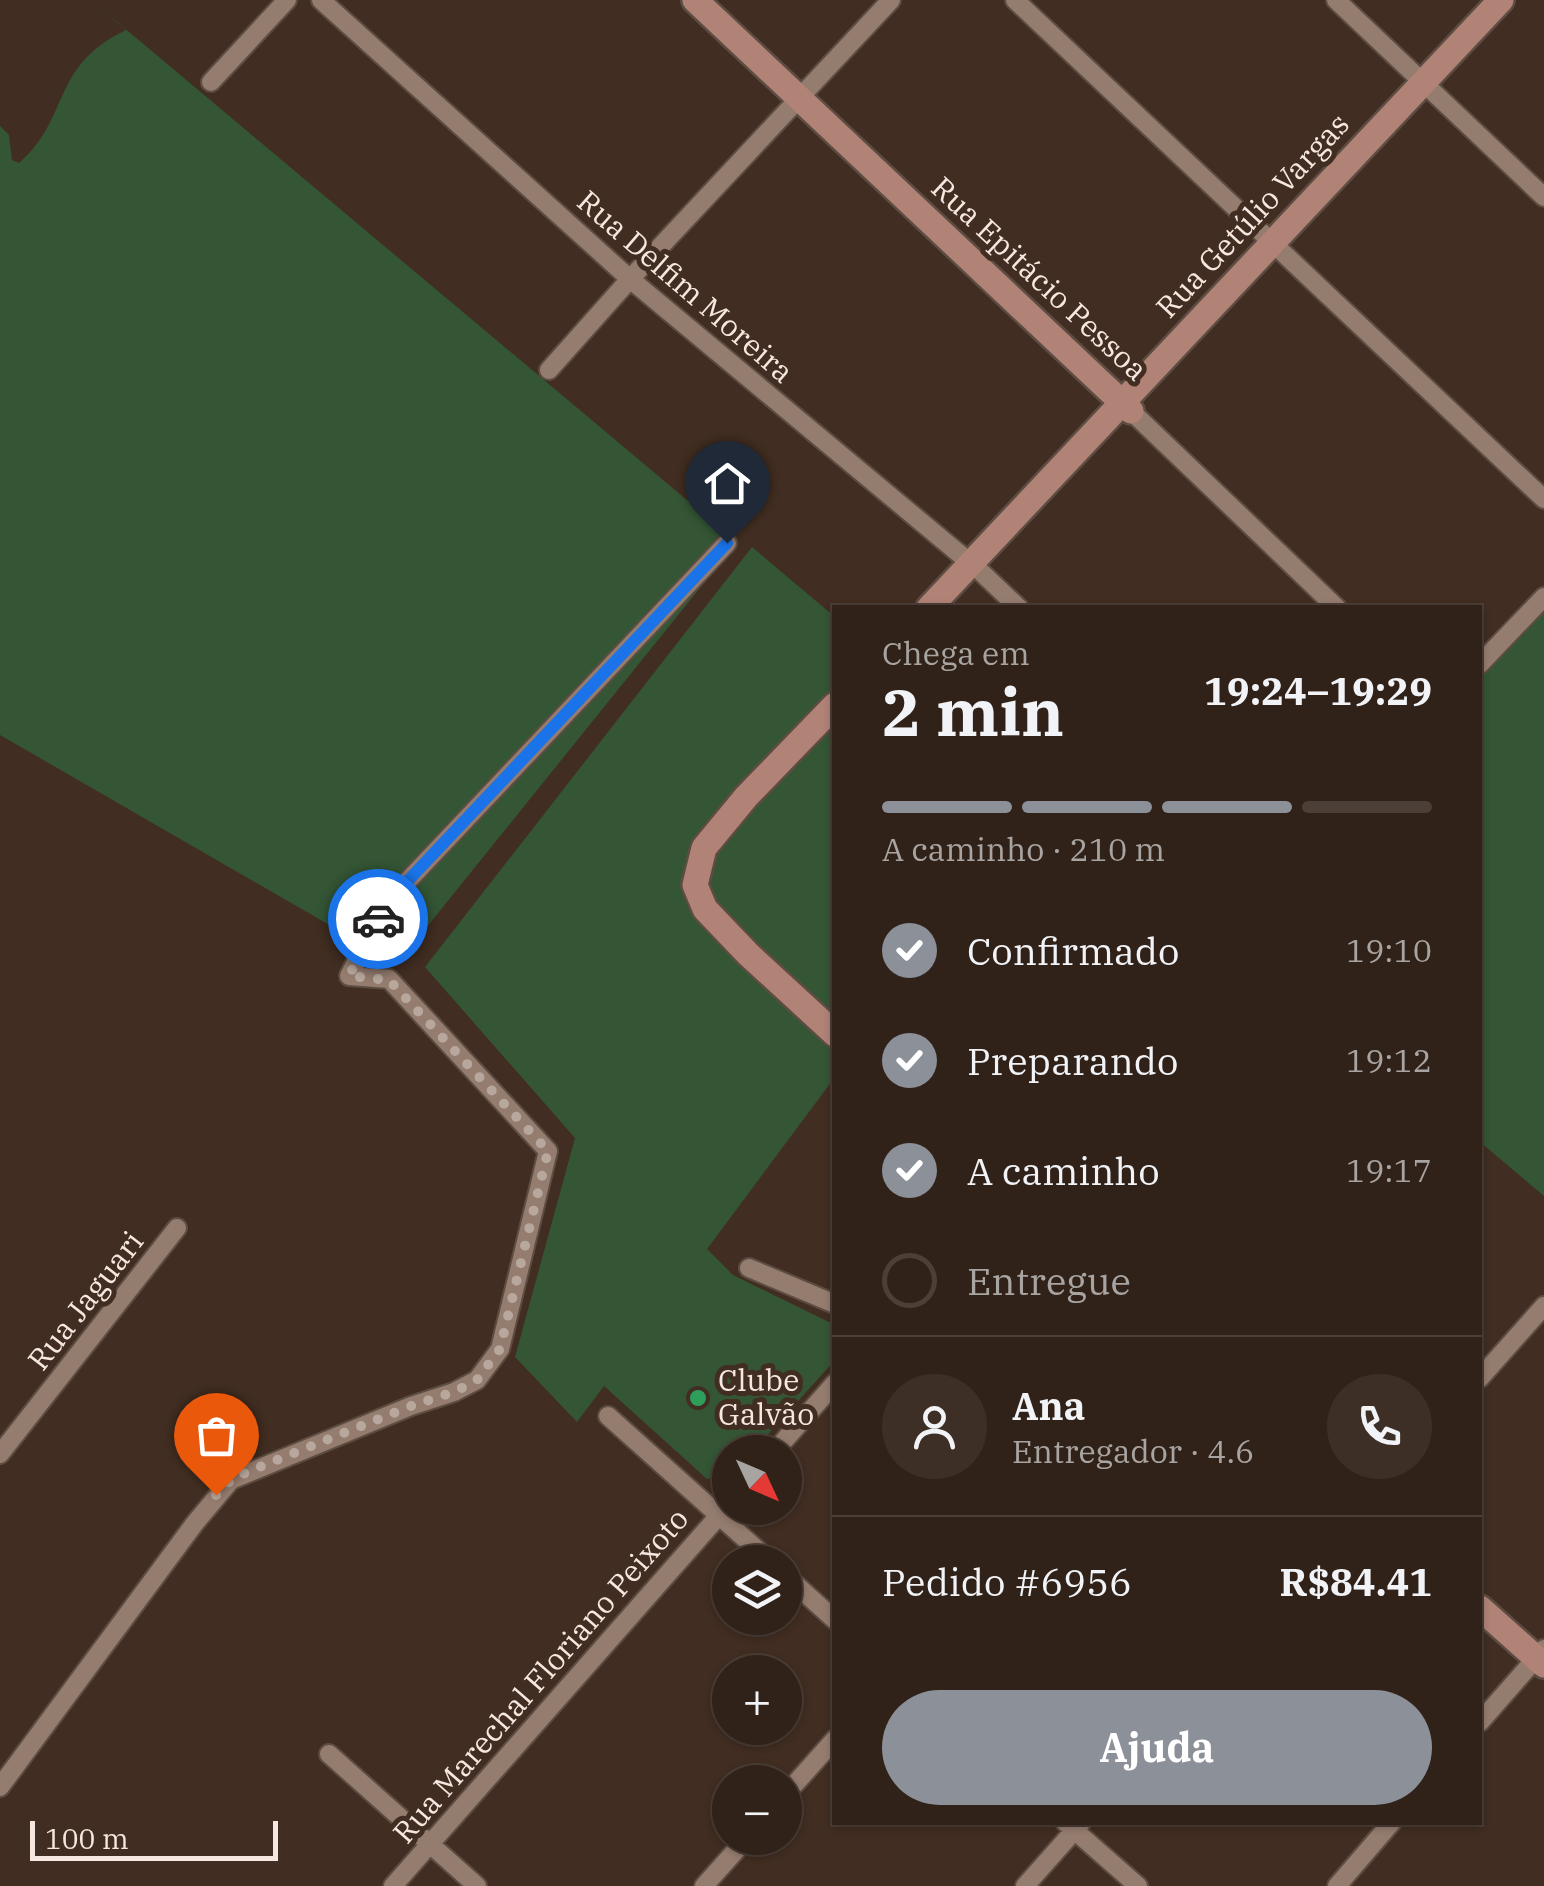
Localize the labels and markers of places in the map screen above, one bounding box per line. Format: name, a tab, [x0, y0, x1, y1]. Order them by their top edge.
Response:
pin	[685, 441, 770, 544]
place label: Clube Galvão	[718, 1360, 814, 1433]
marker: Clube Galvão	[687, 1387, 709, 1409]
pin	[174, 1393, 259, 1496]

